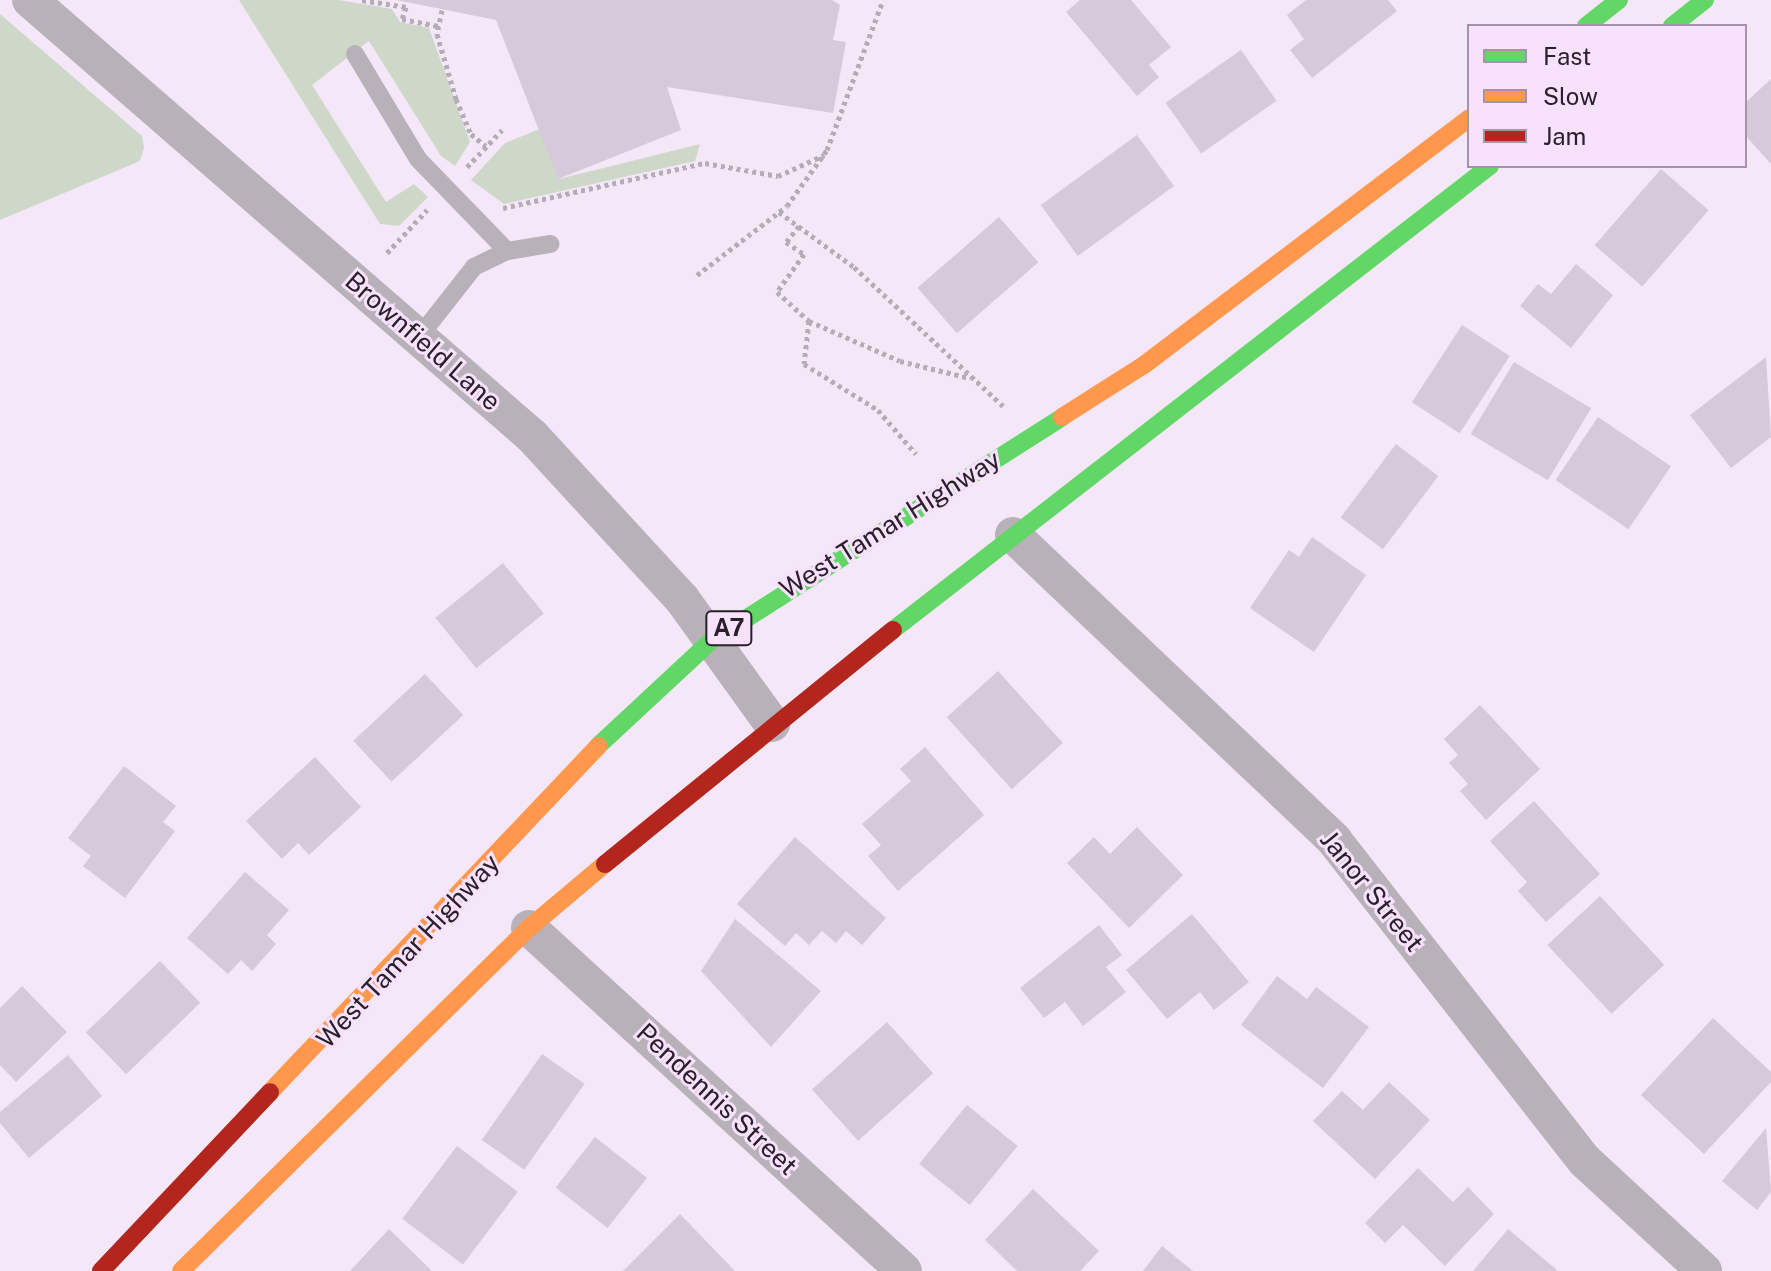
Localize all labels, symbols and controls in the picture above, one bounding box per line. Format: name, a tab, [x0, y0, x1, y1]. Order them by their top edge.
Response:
legend	[1467, 24, 1747, 168]
text: Fast	[1543, 42, 1591, 70]
text: Slow	[1543, 82, 1598, 110]
text: Jam	[1543, 122, 1586, 150]
street label: Brownfield Lane	[339, 265, 507, 417]
street label: West Tamar Highway	[774, 443, 1006, 605]
road number: A7	[705, 608, 753, 648]
street label: Janor Street	[1314, 824, 1430, 958]
street label: West Tamar Highway	[310, 847, 506, 1055]
street label: Pendennis Street	[630, 1017, 804, 1181]

